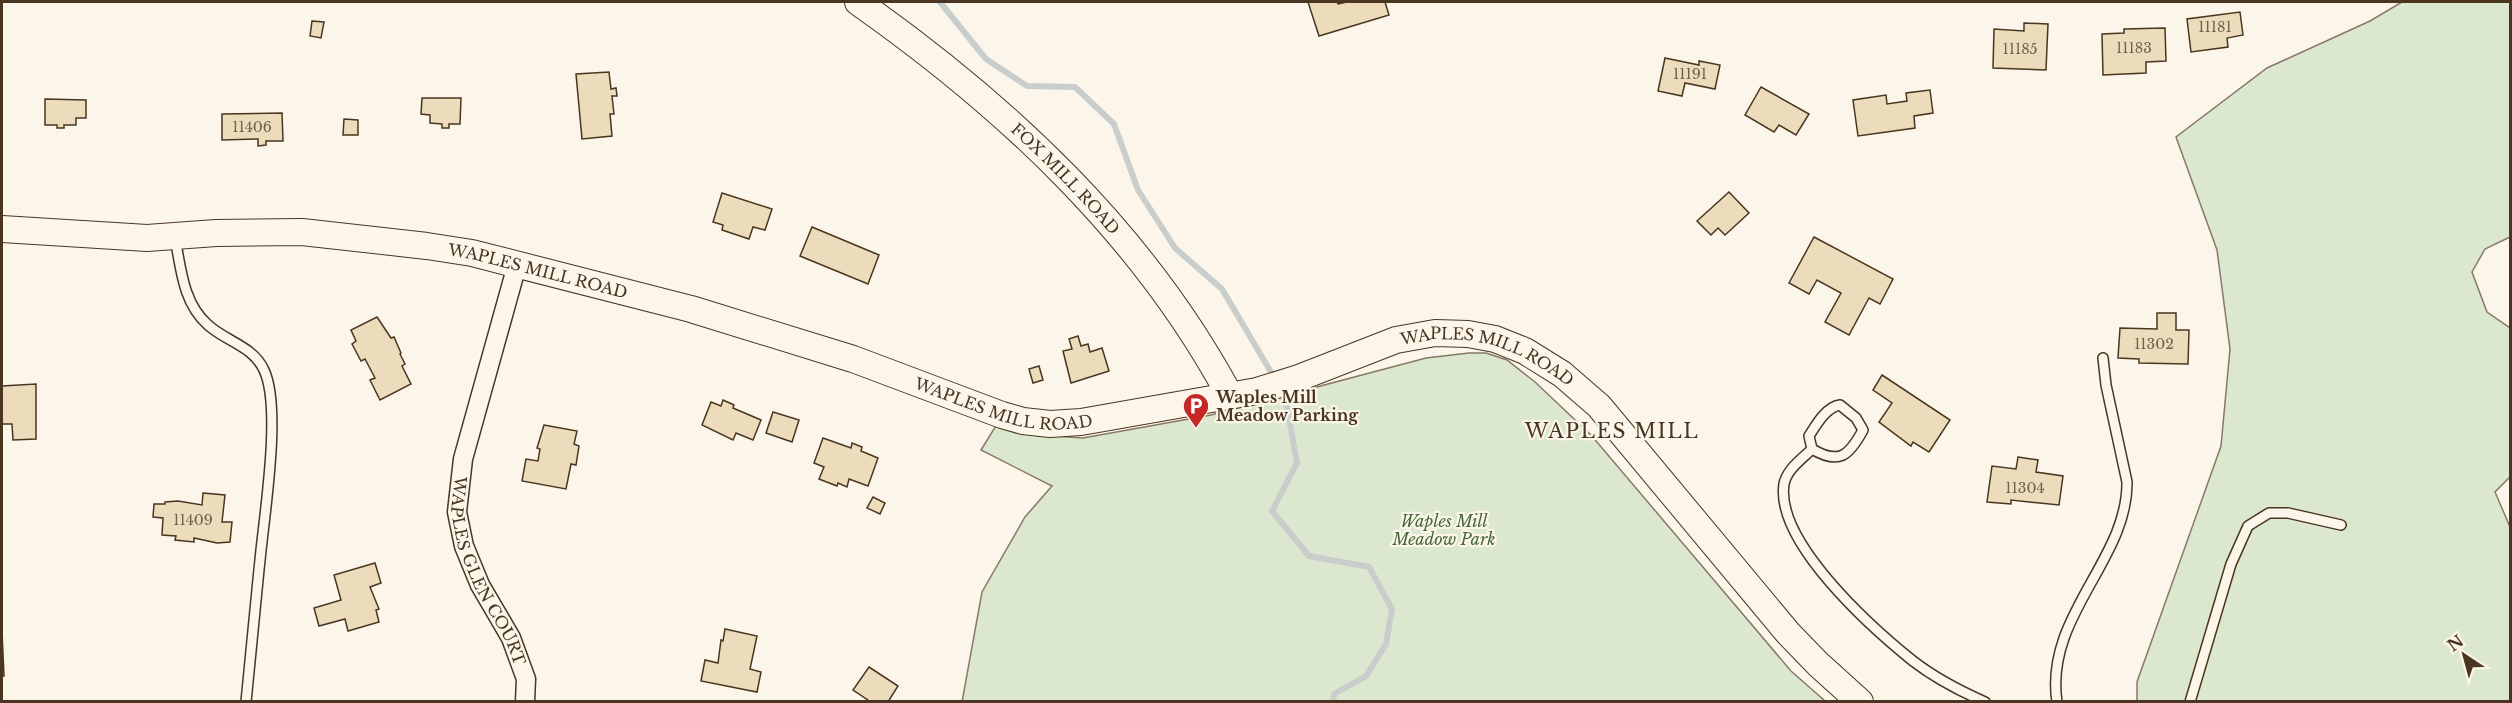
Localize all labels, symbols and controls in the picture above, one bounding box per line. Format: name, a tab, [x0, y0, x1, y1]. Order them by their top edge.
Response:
house number: 11181	[2198, 18, 2232, 36]
house number: 11183	[2116, 39, 2152, 57]
house number: 11185	[2002, 40, 2038, 58]
house number: 11191	[1673, 65, 1707, 83]
house number: 11406	[232, 118, 272, 136]
street label: FOX MILL ROAD	[1007, 119, 1124, 238]
street label: WAPLES MILL ROAD	[446, 239, 630, 302]
street label: WAPLES MILL ROAD	[1398, 323, 1578, 390]
house number: 11302	[2134, 335, 2174, 353]
street label: WAPLES MILL ROAD	[911, 373, 1094, 434]
place label: Waples Mill Meadow Parking	[1215, 387, 1359, 425]
parking icon: Waples Mill Meadow Parking	[1181, 391, 1211, 429]
district label: WAPLES MILL	[1524, 419, 1699, 443]
street label: WAPLES GLEN COURT	[446, 474, 530, 668]
house number: 11304	[2005, 479, 2045, 497]
house number: 11409	[173, 511, 213, 529]
park label: Waples Mill Meadow Park	[1392, 511, 1495, 549]
north arrow	[2434, 625, 2494, 685]
text: N	[2443, 630, 2467, 655]

